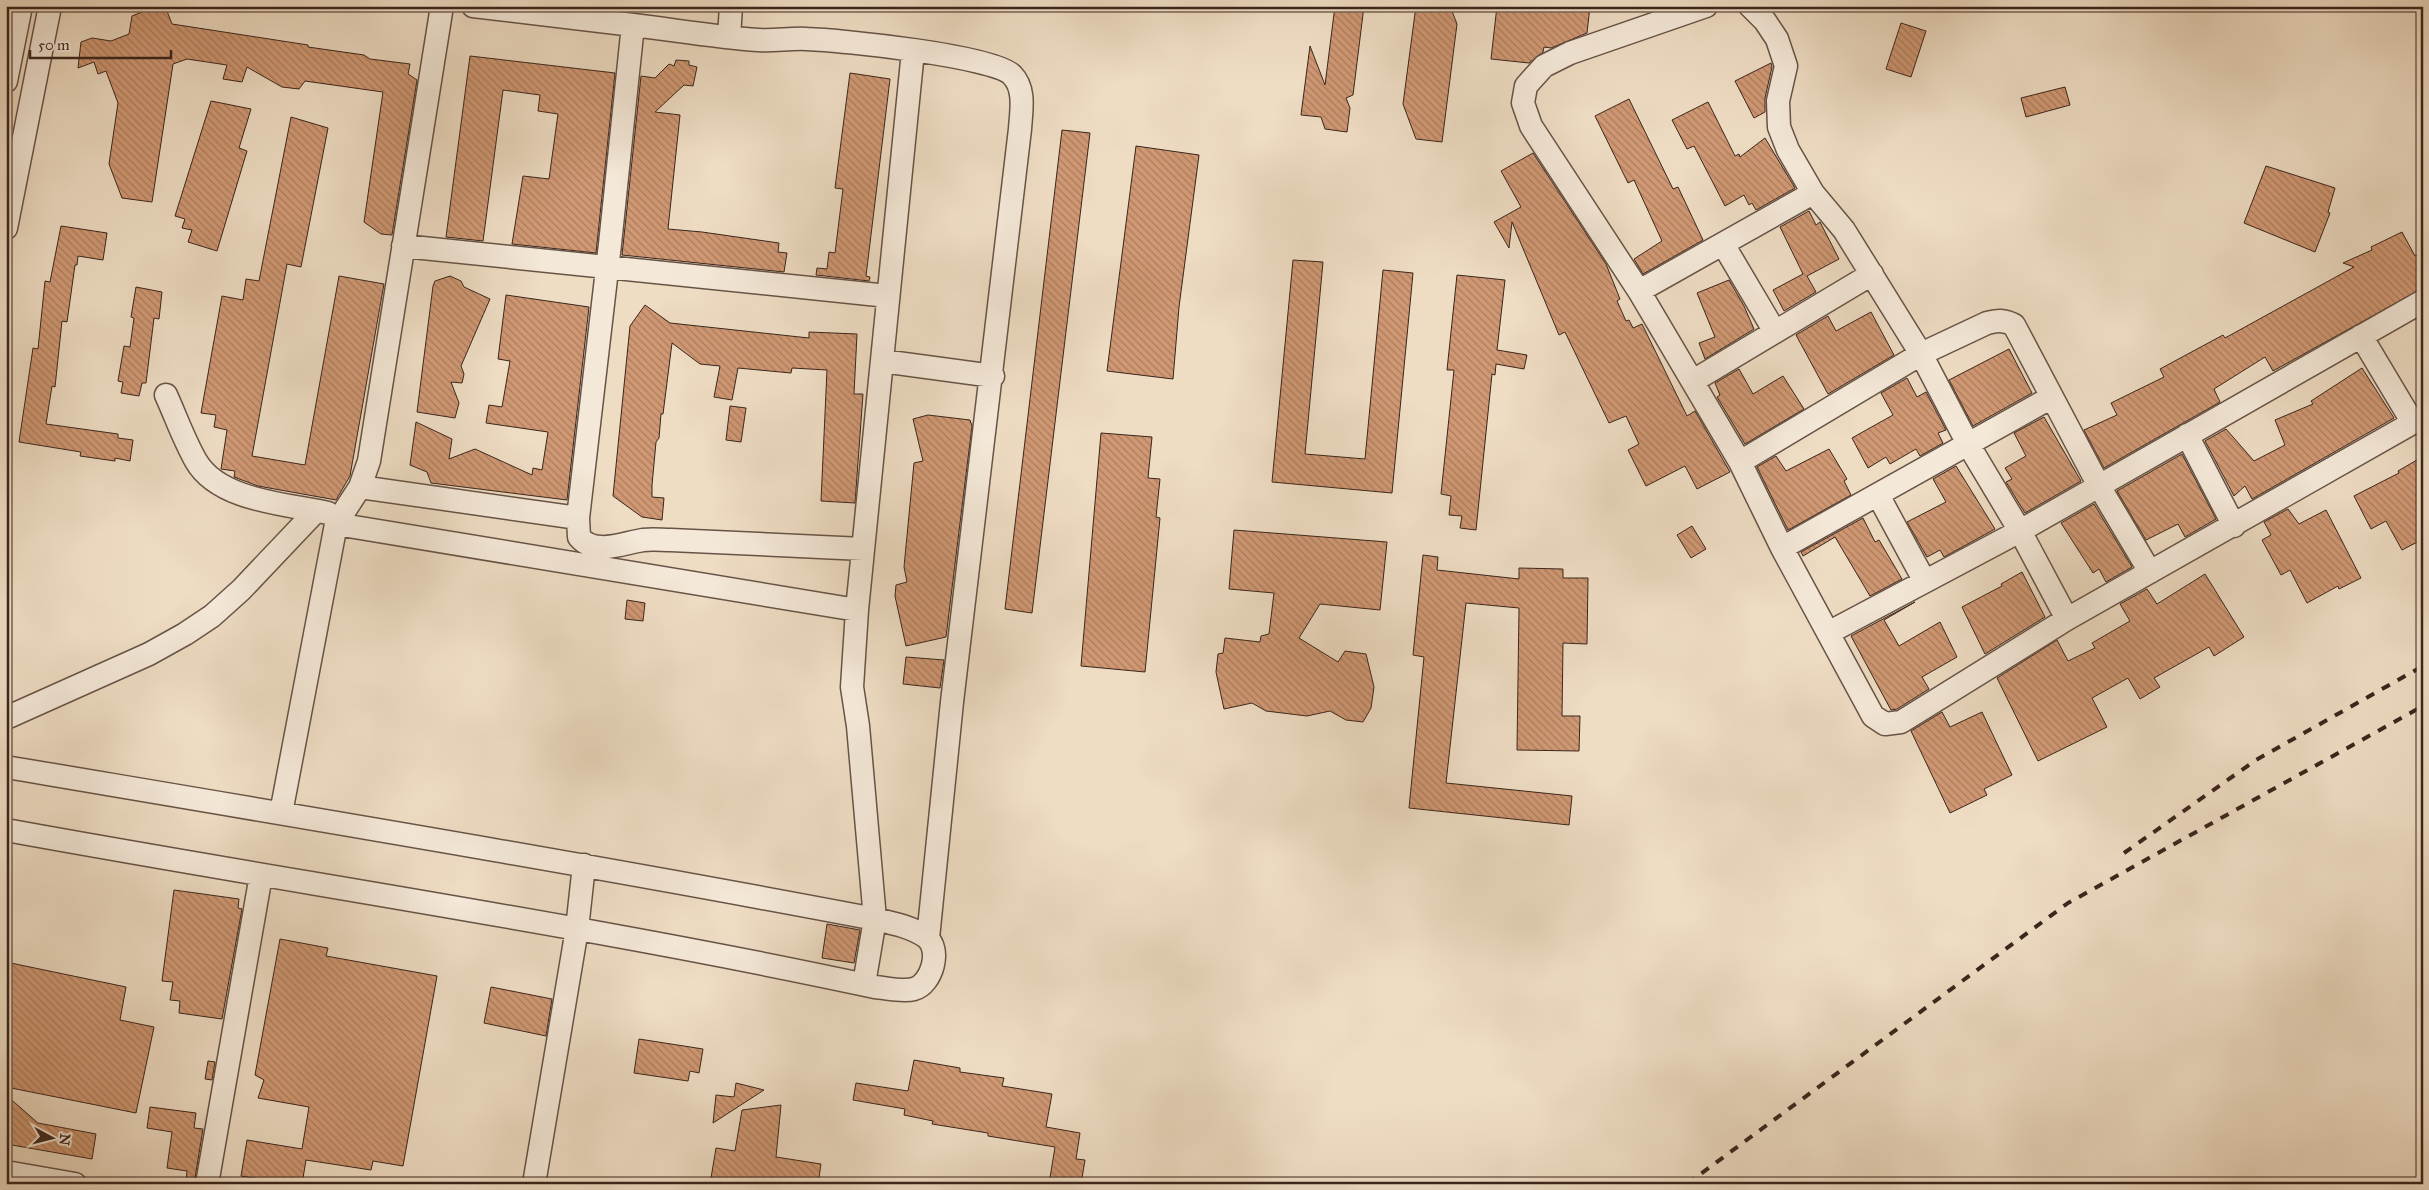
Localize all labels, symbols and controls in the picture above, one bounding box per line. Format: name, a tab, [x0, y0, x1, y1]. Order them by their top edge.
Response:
scale bar	[30, 28, 171, 60]
text: 50 m	[38, 36, 70, 54]
north arrow	[28, 1112, 78, 1162]
text: N	[55, 1133, 74, 1147]

